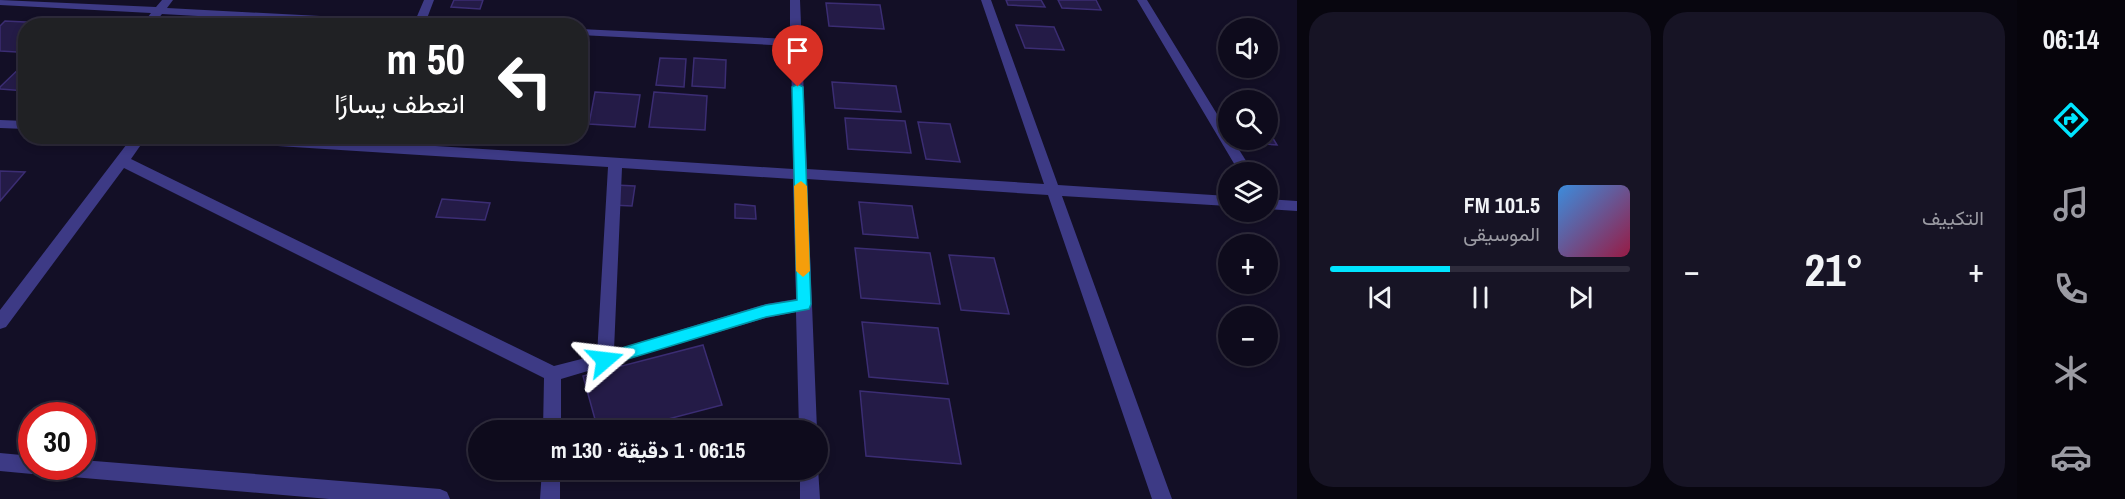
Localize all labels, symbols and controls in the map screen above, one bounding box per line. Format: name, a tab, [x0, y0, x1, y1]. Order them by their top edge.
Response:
map controls	[1218, 18, 1278, 366]
button: sound	[1218, 18, 1278, 78]
text: 06:14	[2043, 21, 2099, 57]
pin	[772, 25, 823, 87]
text: 50 m	[386, 31, 465, 87]
icon: arrive	[781, 34, 814, 67]
icon: left	[486, 42, 564, 120]
text: انعطف يسارًا	[334, 85, 465, 121]
button: search	[1218, 90, 1278, 150]
icon: directions	[2050, 99, 2092, 141]
button: layers	[1218, 162, 1278, 222]
icon: music	[2050, 183, 2092, 225]
text: 101.5 FM	[1464, 190, 1540, 220]
text: التكييف	[1922, 204, 1984, 231]
text: الموسيقى	[1463, 220, 1540, 247]
button: +	[1218, 234, 1278, 294]
text: 21°	[1804, 239, 1864, 300]
text: −	[1684, 248, 1700, 292]
text: +	[1968, 248, 1984, 292]
icon: phone	[2050, 268, 2092, 310]
icon: previous	[1364, 281, 1397, 314]
icon: pause	[1464, 281, 1497, 314]
icon: next	[1564, 281, 1597, 314]
button: −	[1218, 306, 1278, 366]
position arrow	[573, 328, 637, 392]
icon: climate	[2050, 352, 2092, 394]
speed limit sign: 30	[18, 402, 96, 480]
text: 06:15 · 1 دقيقة · 130 m	[551, 435, 745, 465]
icon: car	[2050, 436, 2092, 478]

